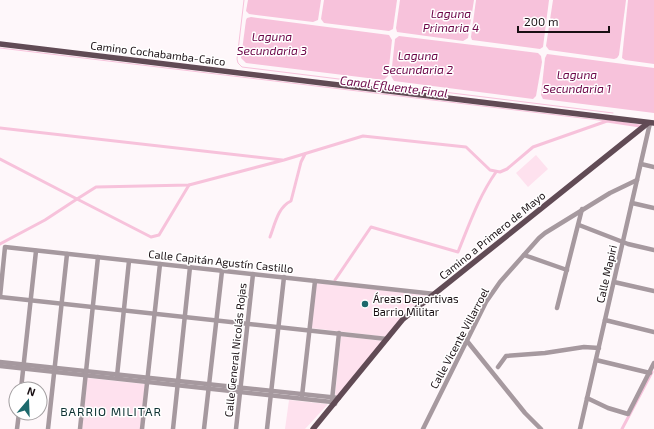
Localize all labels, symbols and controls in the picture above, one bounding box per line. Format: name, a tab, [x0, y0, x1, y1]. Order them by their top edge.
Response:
water label: Laguna Primaria 4	[423, 6, 479, 34]
scale bar	[518, 8, 609, 34]
text: 200 m	[524, 14, 558, 28]
water label: Laguna Secundaria 3	[237, 29, 308, 57]
street label: Camino Cochabamba-Caico	[90, 38, 226, 68]
water label: Laguna Secundaria 2	[383, 48, 454, 76]
water label: Laguna Secundaria 1	[543, 67, 611, 95]
water label: Canal Efluente Final	[339, 72, 449, 100]
street label: Camino a Primero de Mayo	[436, 188, 548, 282]
street label: Calle Mapiri	[593, 244, 619, 304]
street label: Calle Capitán Agustín Castillo	[148, 247, 294, 275]
street label: Calle General Nicolás Rojas	[221, 282, 250, 418]
street label: Calle Vicente Villarroel	[427, 285, 491, 391]
place label: Áreas Deportivas Barrio Militar	[373, 292, 459, 318]
marker: Áreas Deportivas Barrio Militar	[360, 299, 370, 309]
north arrow	[8, 381, 48, 421]
text: N	[26, 384, 37, 399]
district label: BARRIO MILITAR	[60, 404, 162, 418]

